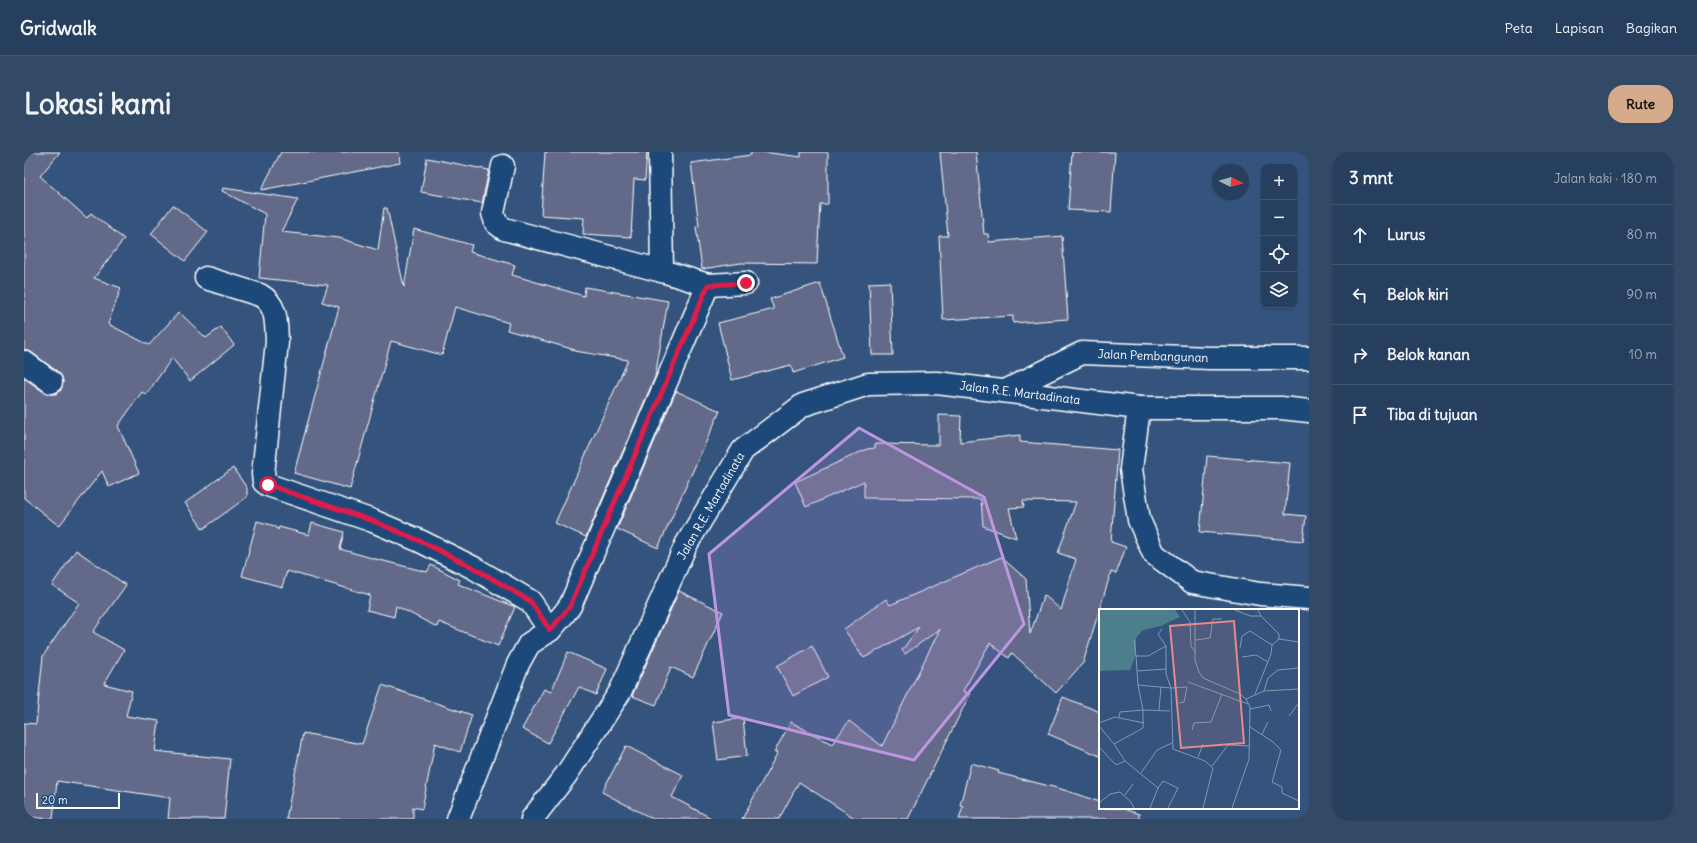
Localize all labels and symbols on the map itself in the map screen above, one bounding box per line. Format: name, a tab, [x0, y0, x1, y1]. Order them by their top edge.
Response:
north arrow	[1213, 164, 1249, 200]
route end	[737, 274, 755, 292]
street label: Jalan Pembangunan	[1097, 346, 1209, 365]
street label: Jalan R.E. Martadinata	[959, 378, 1081, 407]
street label: Jalan R.E. Martadinata	[674, 449, 748, 562]
route start	[259, 476, 277, 494]
inset map	[1099, 609, 1299, 809]
scale bar	[36, 791, 120, 810]

